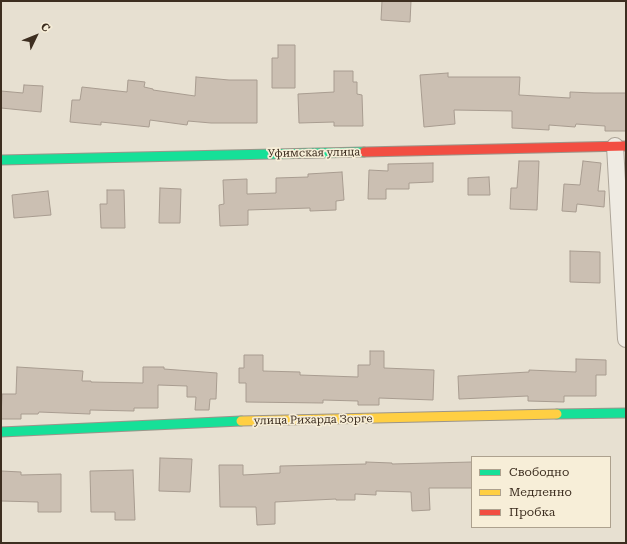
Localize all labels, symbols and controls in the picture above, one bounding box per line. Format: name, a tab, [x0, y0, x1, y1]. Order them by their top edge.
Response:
north arrow	[16, 16, 56, 56]
text: С	[38, 20, 53, 35]
street label: Уфимская улица	[268, 146, 360, 160]
street label: улица Рихарда Зорге	[254, 412, 372, 428]
legend	[471, 456, 611, 528]
text: Свободно	[509, 465, 569, 479]
text: Медленно	[509, 485, 572, 499]
text: Пробка	[509, 505, 555, 519]

